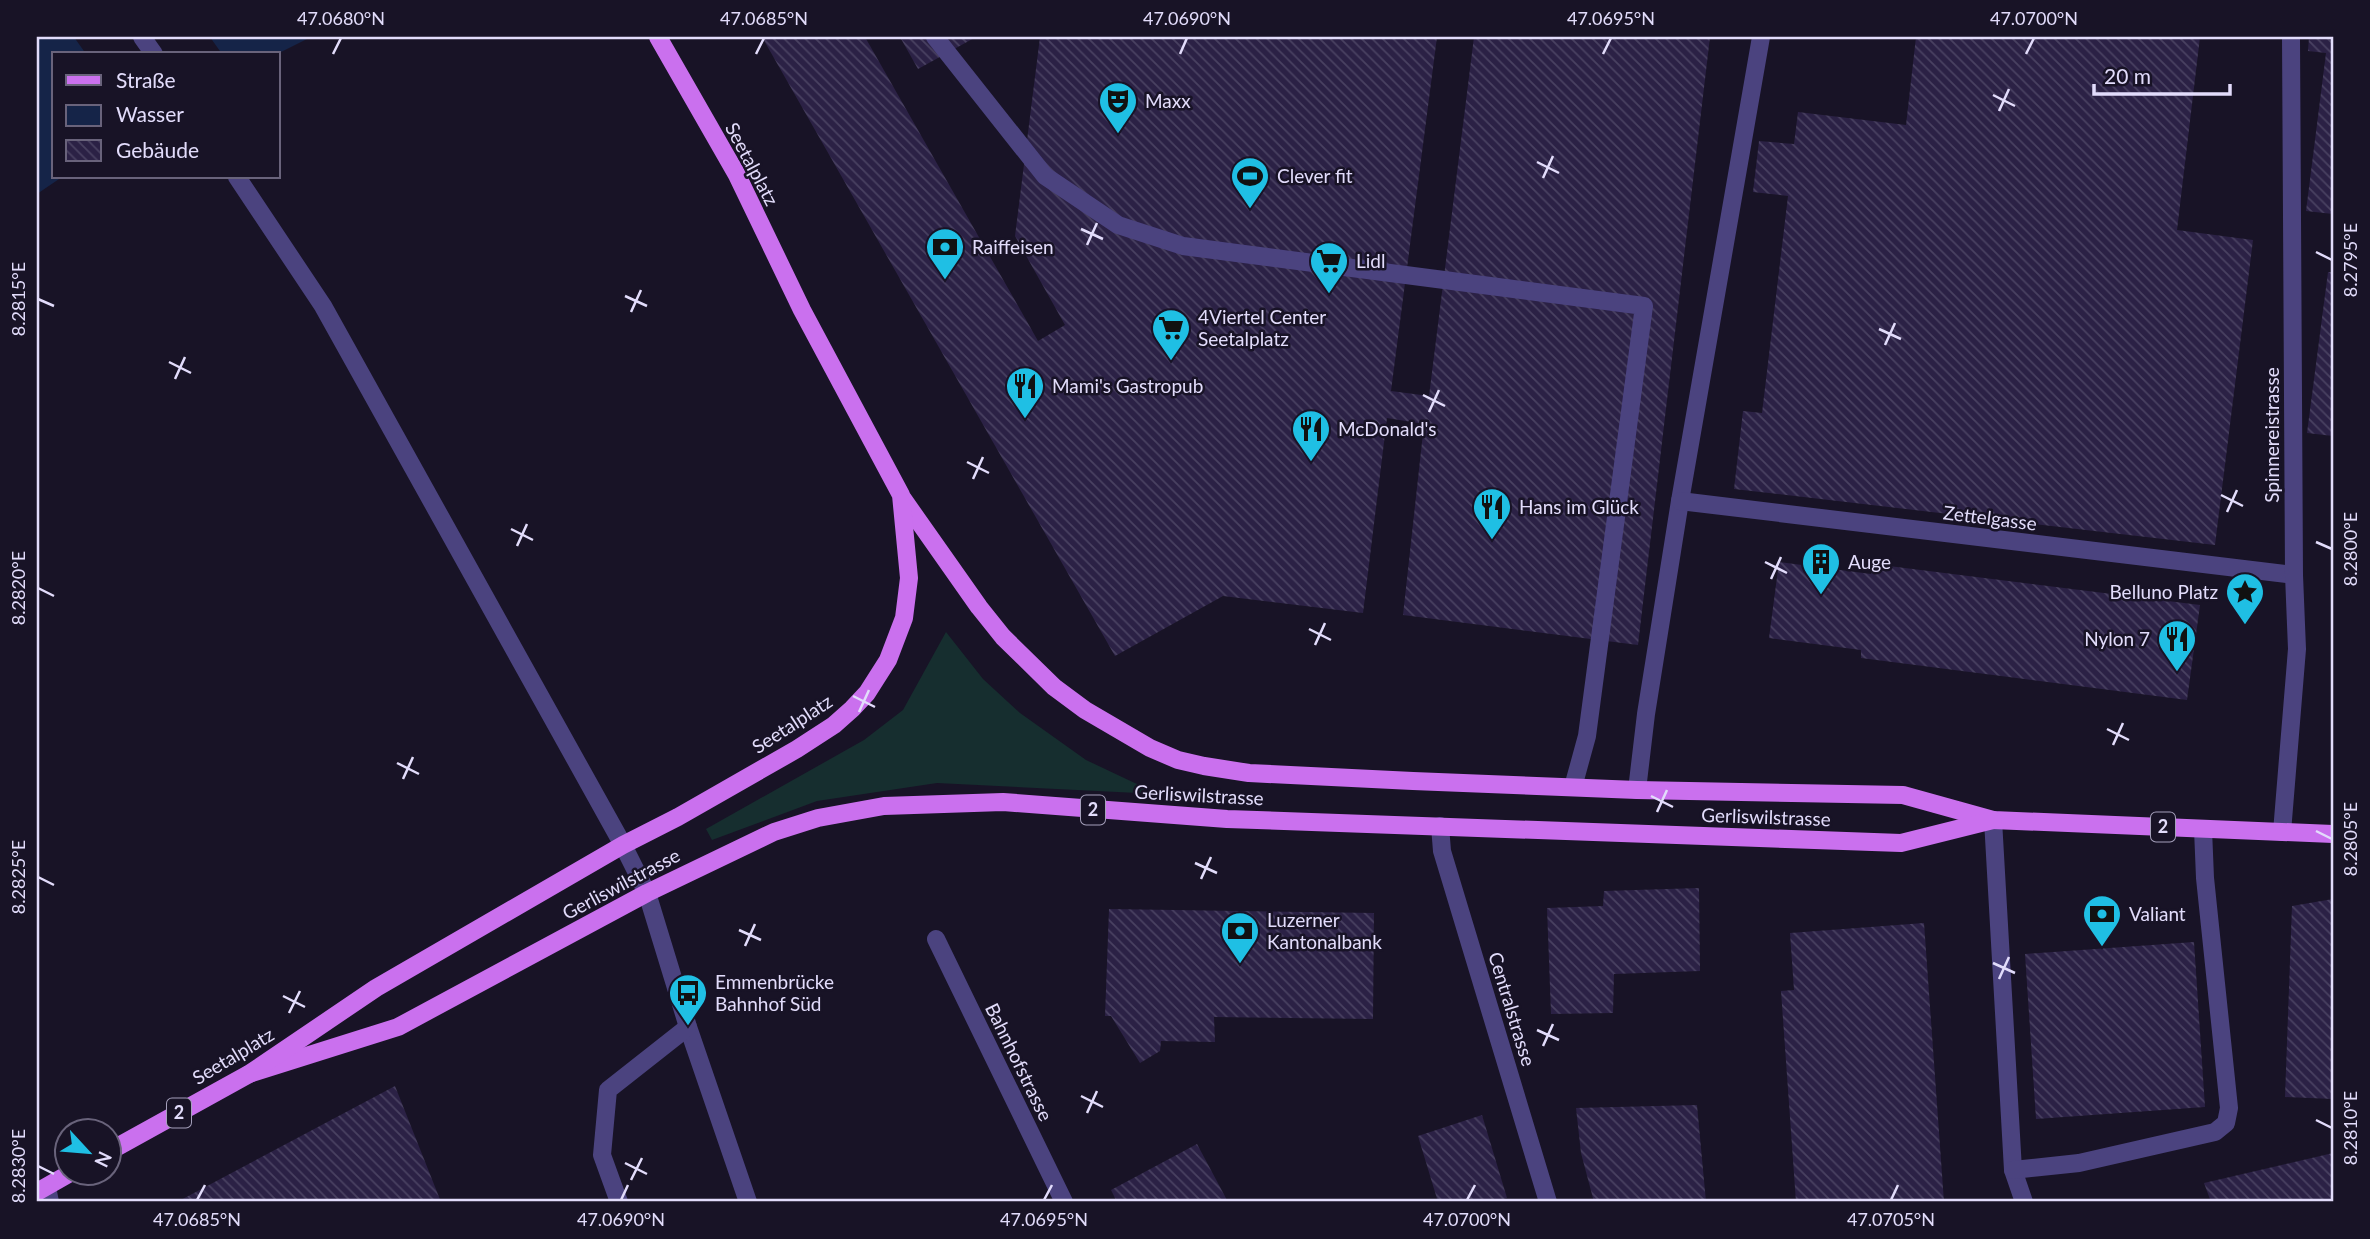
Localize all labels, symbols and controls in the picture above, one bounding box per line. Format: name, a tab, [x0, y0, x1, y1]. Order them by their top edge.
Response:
text: 47.0680°N	[297, 7, 385, 29]
text: 47.0685°N	[720, 7, 808, 29]
text: 47.0690°N	[1143, 7, 1231, 29]
text: 47.0695°N	[1567, 7, 1655, 29]
text: 47.0700°N	[1990, 7, 2078, 29]
legend	[52, 52, 280, 178]
scale bar	[2094, 52, 2230, 96]
text: 20 m	[2104, 63, 2151, 88]
text: Straße	[116, 67, 176, 92]
theatre icon: Maxx	[1097, 80, 1139, 135]
place label: Maxx	[1145, 89, 1191, 112]
text: Wasser	[116, 101, 184, 126]
street label: Seetalplatz	[721, 118, 784, 209]
text: Gebäude	[116, 137, 199, 162]
sports icon: Clever fit	[1229, 155, 1271, 210]
place label: Clever fit	[1277, 164, 1353, 187]
text: 8.2795°E	[2339, 223, 2361, 297]
bank icon: Raiffeisen	[924, 226, 966, 281]
place label: Raiffeisen	[972, 235, 1054, 258]
supermarket icon: Lidl	[1308, 240, 1350, 295]
place label: Lidl	[1356, 249, 1385, 272]
text: 8.2815°E	[7, 262, 29, 336]
place label: 4Viertel Center Seetalplatz	[1198, 305, 1326, 350]
supermarket icon: 4Viertel Center Seetalplatz	[1150, 307, 1192, 362]
restaurant icon: Mami's Gastropub	[1004, 365, 1046, 420]
street label: Spinnereistrasse	[2260, 367, 2283, 503]
place label: Mami's Gastropub	[1052, 374, 1203, 397]
restaurant icon: McDonald's	[1290, 408, 1332, 463]
place label: McDonald's	[1338, 417, 1437, 440]
restaurant icon: Hans im Glück	[1471, 486, 1513, 541]
place label: Hans im Glück	[1519, 495, 1639, 518]
street label: Zettelgasse	[1942, 500, 2038, 535]
text: 8.2800°E	[2339, 512, 2361, 586]
building icon: Auge	[1800, 541, 1842, 596]
place label: Auge	[1848, 550, 1891, 573]
text: 8.2820°E	[7, 551, 29, 625]
place icon: Belluno Platz	[2224, 571, 2266, 626]
place label: Belluno Platz	[2109, 580, 2218, 603]
restaurant icon: Nylon 7	[2156, 618, 2198, 673]
place label: Nylon 7	[2084, 627, 2150, 650]
street label: Seetalplatz	[747, 689, 836, 758]
street label: Gerliswilstrasse	[1134, 780, 1264, 809]
road number: 2	[1081, 796, 1105, 824]
text: 8.2805°E	[2339, 802, 2361, 876]
street label: Gerliswilstrasse	[1701, 803, 1831, 830]
road number: 2	[2151, 812, 2175, 842]
text: 8.2825°E	[7, 840, 29, 914]
street label: Gerliswilstrasse	[558, 843, 683, 924]
bank icon: Valiant	[2081, 893, 2123, 948]
place label: Valiant	[2129, 902, 2186, 925]
place label: Luzerner Kantonalbank	[1267, 908, 1382, 953]
bank icon: Luzerner Kantonalbank	[1219, 910, 1261, 965]
street label: Centralstrasse	[1484, 949, 1541, 1069]
place label: Emmenbrücke Bahnhof Süd	[715, 970, 834, 1015]
bus stop icon: Emmenbrücke Bahnhof Süd	[667, 972, 709, 1027]
street label: Bahnhofstrasse	[981, 999, 1058, 1124]
street label: Seetalplatz	[188, 1022, 278, 1089]
text: 8.2810°E	[2339, 1091, 2361, 1165]
road number: 2	[167, 1098, 191, 1128]
north arrow	[52, 1116, 122, 1186]
text: 8.2830°E	[7, 1129, 29, 1203]
text: N	[90, 1148, 117, 1171]
text: 47.0685°N	[153, 1208, 241, 1230]
text: 47.0690°N	[577, 1208, 665, 1230]
text: 47.0695°N	[1000, 1208, 1088, 1230]
text: 47.0700°N	[1423, 1208, 1511, 1230]
text: 47.0705°N	[1847, 1208, 1935, 1230]

